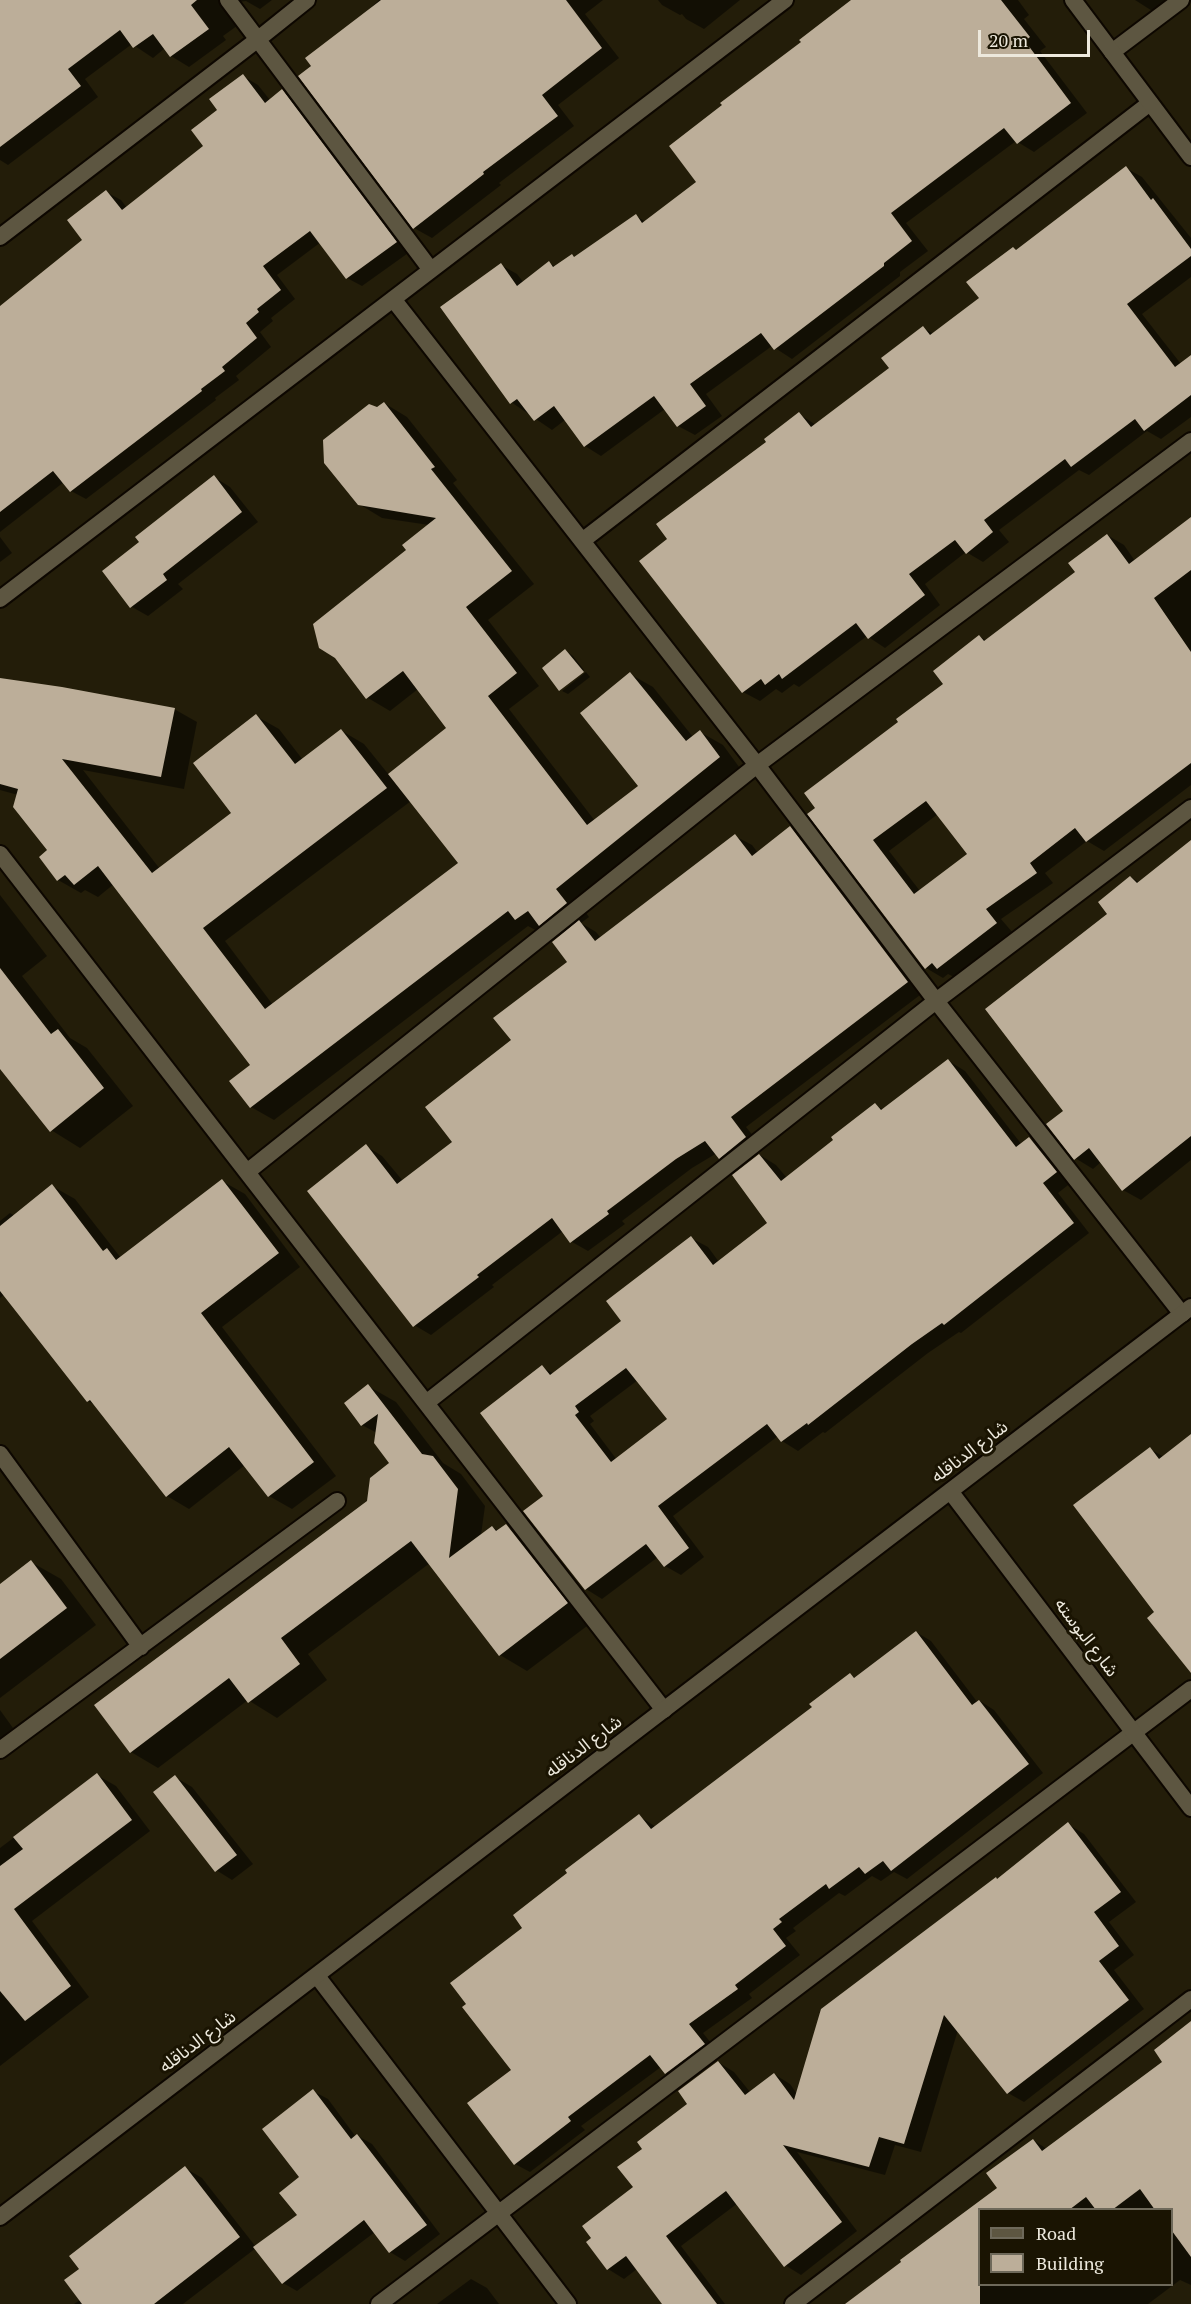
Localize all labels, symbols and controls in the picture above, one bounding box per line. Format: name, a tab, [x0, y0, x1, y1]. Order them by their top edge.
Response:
scale bar	[981, 18, 1094, 56]
text: 20 m	[989, 28, 1028, 52]
street label: شارع الدناقله	[927, 1416, 1013, 1488]
street label: شارع البوسته	[1049, 1594, 1123, 1682]
street label: شارع الدناقله	[541, 1711, 627, 1783]
street label: شارع الدناقله	[155, 2006, 241, 2078]
legend	[978, 2208, 1173, 2286]
text: Road	[1036, 2221, 1076, 2245]
text: Building	[1036, 2251, 1104, 2275]

